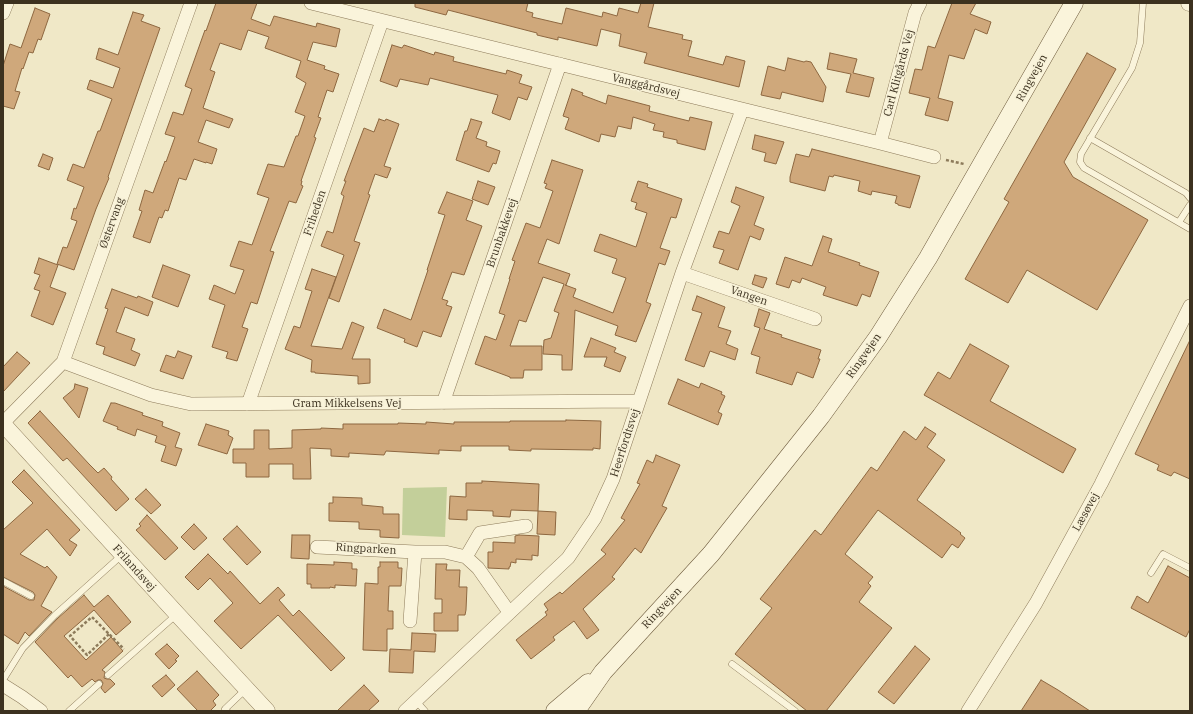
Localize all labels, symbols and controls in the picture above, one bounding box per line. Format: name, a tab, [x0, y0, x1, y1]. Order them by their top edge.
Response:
street label: Carl Klitgårds Vej	[881, 28, 917, 118]
street label: Ringvejen	[1014, 52, 1050, 104]
street label: Vanggårdsvej	[611, 71, 681, 101]
street label: Friheden	[301, 188, 329, 238]
street label: Østervang	[97, 196, 127, 250]
street label: Brunbakkevej	[484, 197, 520, 269]
street label: Vangen	[729, 283, 769, 309]
street label: Ringvejen	[844, 331, 884, 381]
street label: Gram Mikkelsens Vej	[293, 397, 401, 411]
street label: Heerfordtsvej	[608, 407, 642, 479]
street label: Læsøvej	[1070, 490, 1102, 534]
street label: Ringparken	[335, 541, 397, 557]
street label: Frilandsvej	[110, 542, 158, 594]
street label: Ringvejen	[639, 585, 685, 631]

